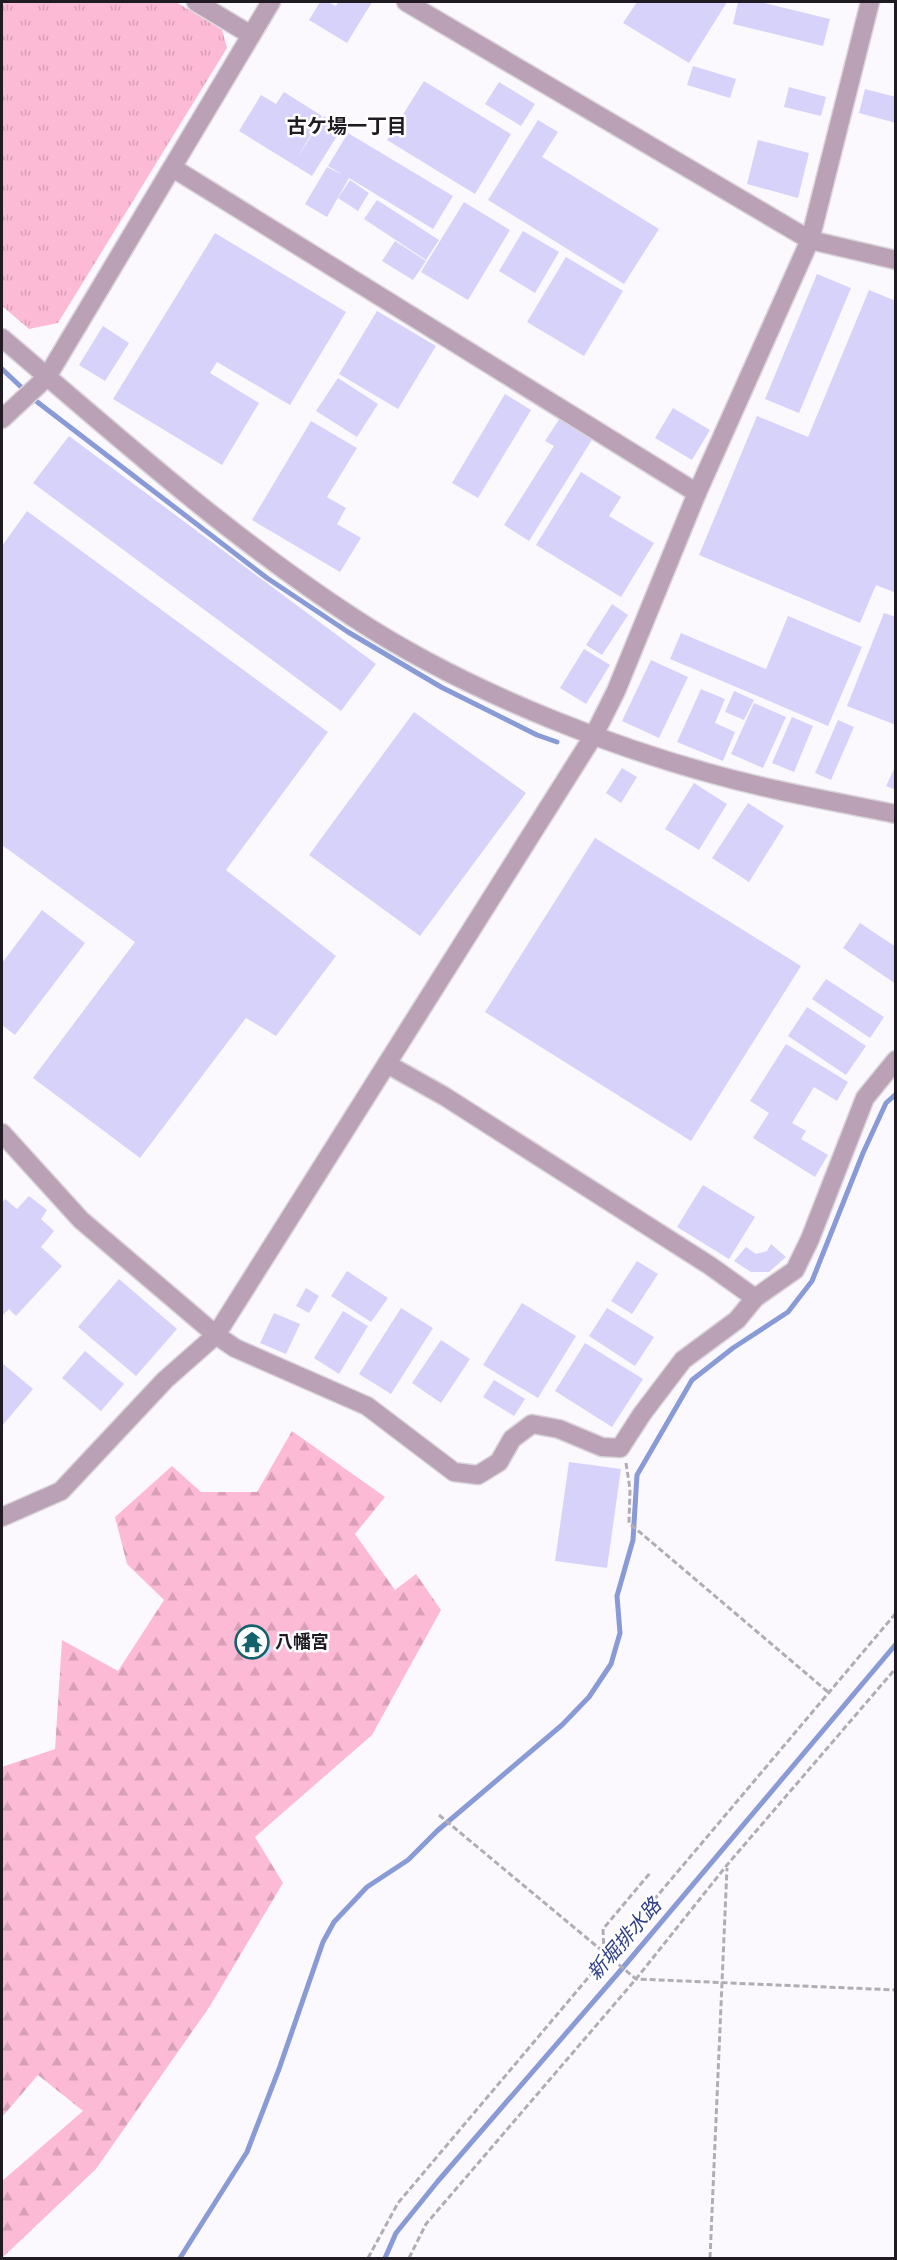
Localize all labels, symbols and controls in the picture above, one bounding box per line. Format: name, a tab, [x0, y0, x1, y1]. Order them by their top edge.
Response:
district label: 古ケ場一丁目	[287, 114, 407, 139]
temple icon: 八幡宮	[234, 1624, 270, 1660]
place label: 八幡宮	[275, 1631, 329, 1653]
water label: 新堀排水路	[582, 1892, 668, 1985]

